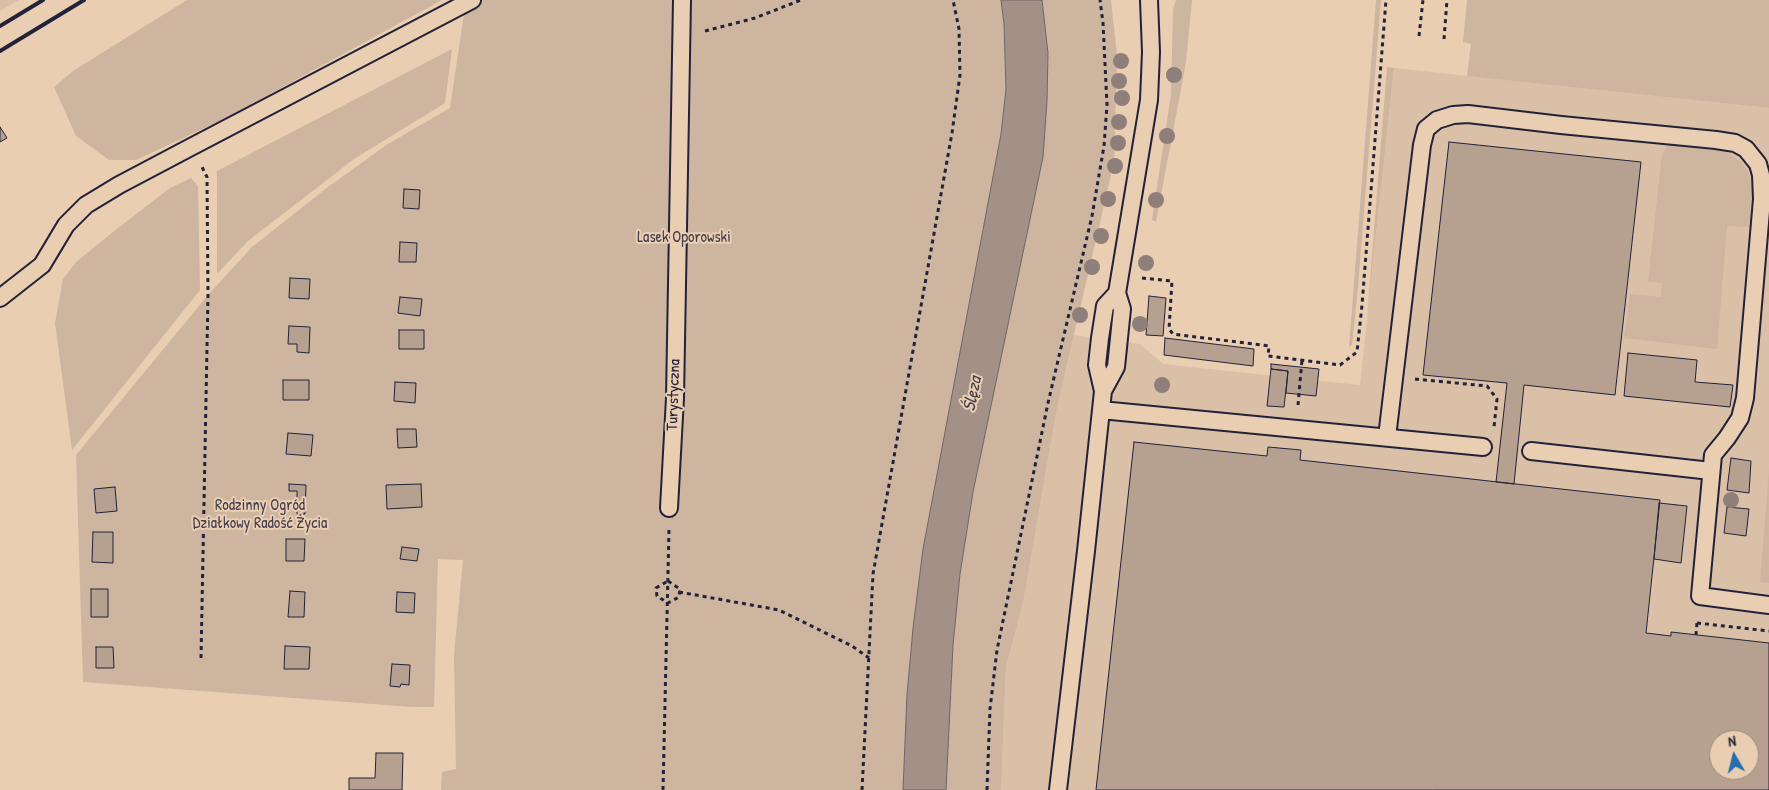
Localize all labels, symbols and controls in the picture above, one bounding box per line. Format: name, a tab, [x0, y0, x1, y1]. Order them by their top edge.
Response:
park label: Lasek Oporowski	[637, 228, 731, 248]
street label: Turystyczna	[663, 359, 685, 431]
water label: Ślęza	[959, 375, 987, 413]
park label: Rodzinny Ogród Działkowy Radość Życia	[193, 496, 327, 534]
north arrow	[1709, 730, 1759, 780]
text: N	[1727, 731, 1737, 751]

